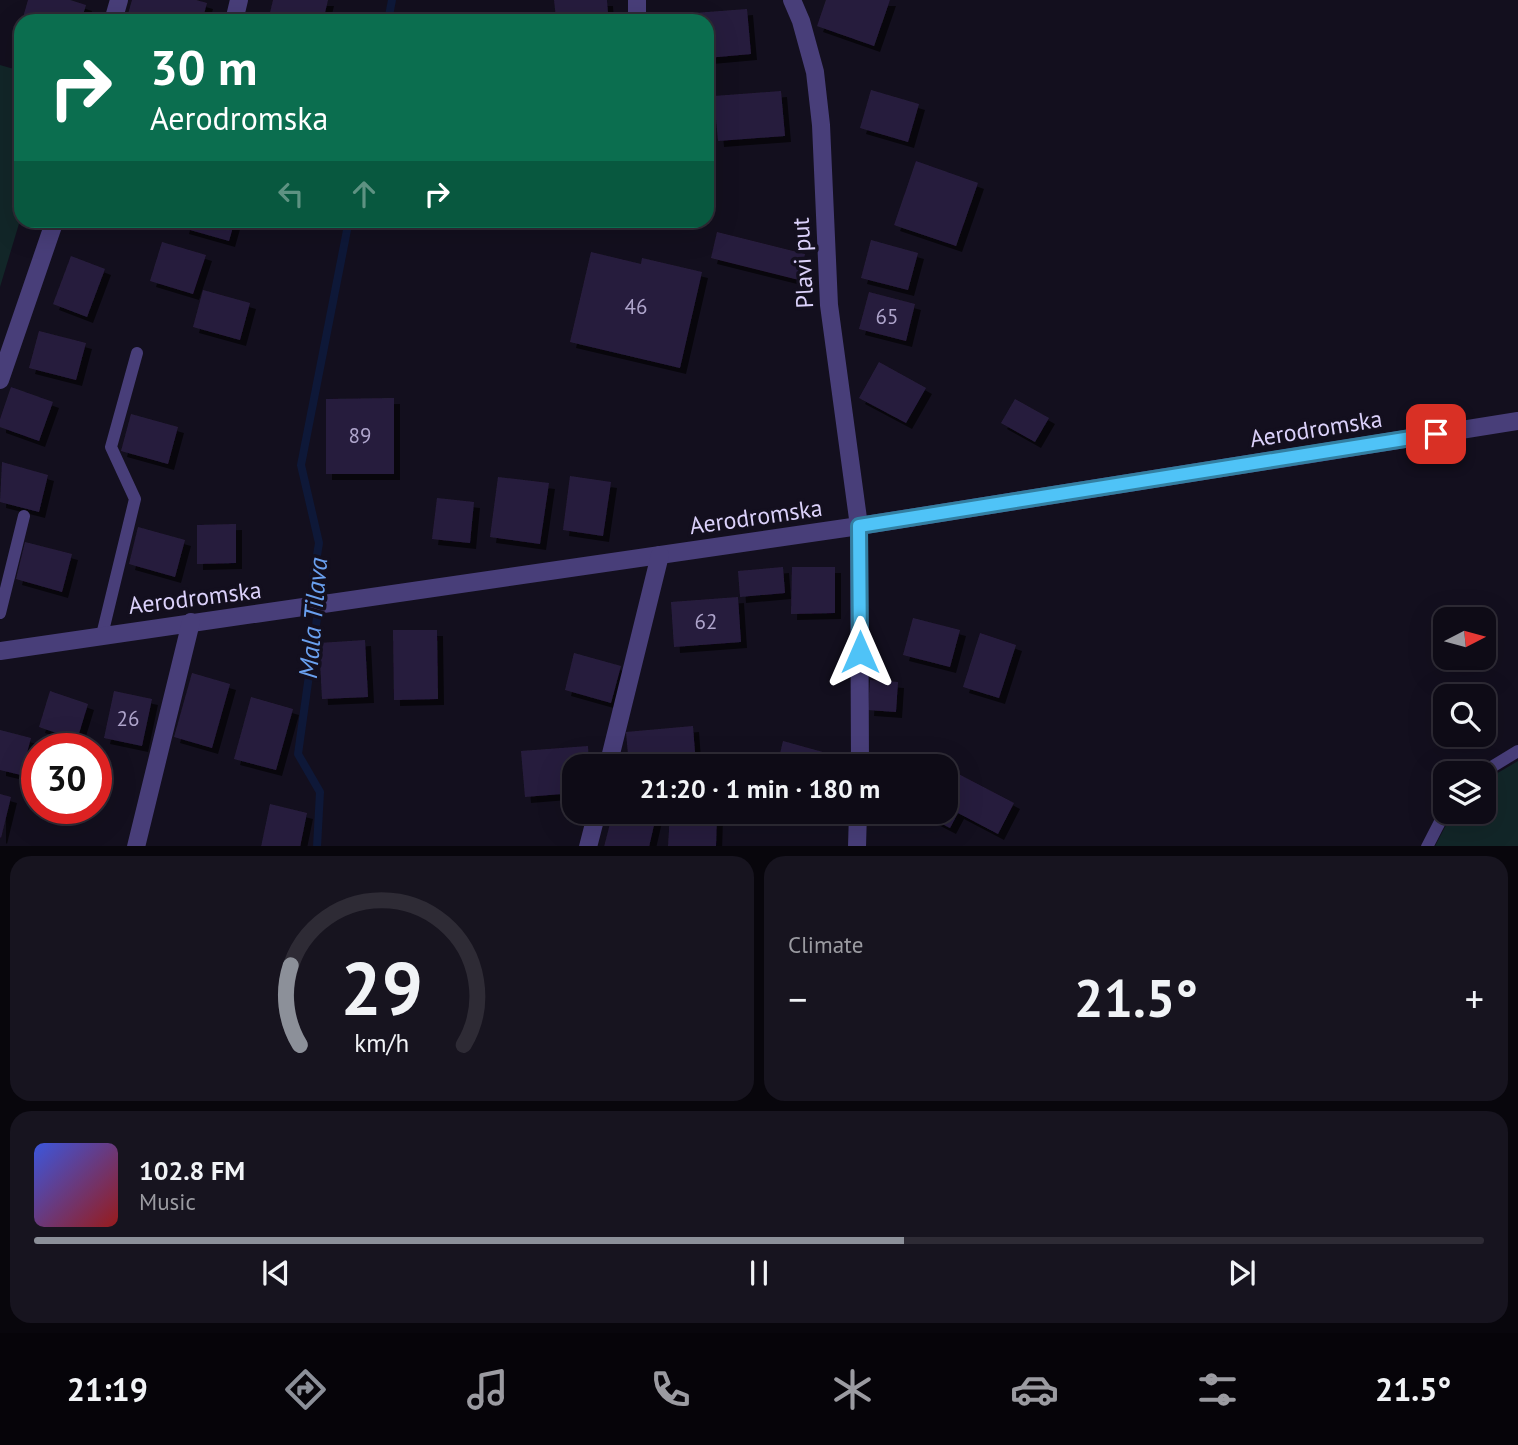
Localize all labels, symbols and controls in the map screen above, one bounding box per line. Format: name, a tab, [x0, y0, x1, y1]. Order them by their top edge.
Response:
text: 30 m	[150, 35, 257, 99]
icon: right	[35, 42, 126, 133]
text: Aerodromska	[150, 97, 329, 139]
icon: left	[272, 175, 310, 213]
icon: ahead	[345, 175, 383, 213]
icon: right	[418, 175, 456, 213]
street label: Plavi put	[785, 217, 820, 309]
house number: 46	[625, 293, 647, 320]
house number: 65	[876, 303, 898, 330]
street label: Aerodromska	[1247, 403, 1384, 454]
pin	[1406, 404, 1466, 464]
icon: arrive	[1417, 415, 1455, 453]
house number: 89	[349, 422, 371, 449]
street label: Aerodromska	[687, 492, 824, 541]
water label: Mala Tilava	[291, 556, 334, 680]
street label: Aerodromska	[127, 574, 263, 621]
north arrow	[1433, 607, 1496, 670]
map controls	[1433, 607, 1496, 824]
house number: 62	[695, 608, 717, 635]
position arrow	[823, 615, 897, 689]
button: search	[1433, 684, 1496, 747]
house number: 26	[117, 705, 139, 732]
speed limit sign: 30	[21, 733, 112, 824]
button: layers	[1433, 761, 1496, 824]
text: 21:20 · 1 min · 180 m	[640, 772, 880, 805]
text: Climate	[788, 930, 863, 959]
text: 29	[341, 941, 423, 1035]
text: 21.5°	[1074, 964, 1198, 1031]
text: −	[788, 974, 807, 1023]
text: +	[1465, 974, 1484, 1023]
text: km/h	[355, 1026, 409, 1058]
text: 102.8 FM	[139, 1154, 245, 1187]
text: Music	[139, 1187, 196, 1216]
icon: previous	[257, 1254, 295, 1292]
icon: pause	[740, 1254, 778, 1292]
icon: next	[1223, 1254, 1261, 1292]
icon: directions	[281, 1365, 330, 1414]
icon: music	[463, 1365, 512, 1414]
icon: phone	[646, 1365, 695, 1414]
icon: climate	[828, 1365, 877, 1414]
icon: car	[1010, 1365, 1059, 1414]
icon: filters	[1193, 1365, 1242, 1414]
text: 21:19	[67, 1368, 148, 1410]
text: 21.5°	[1375, 1368, 1451, 1410]

